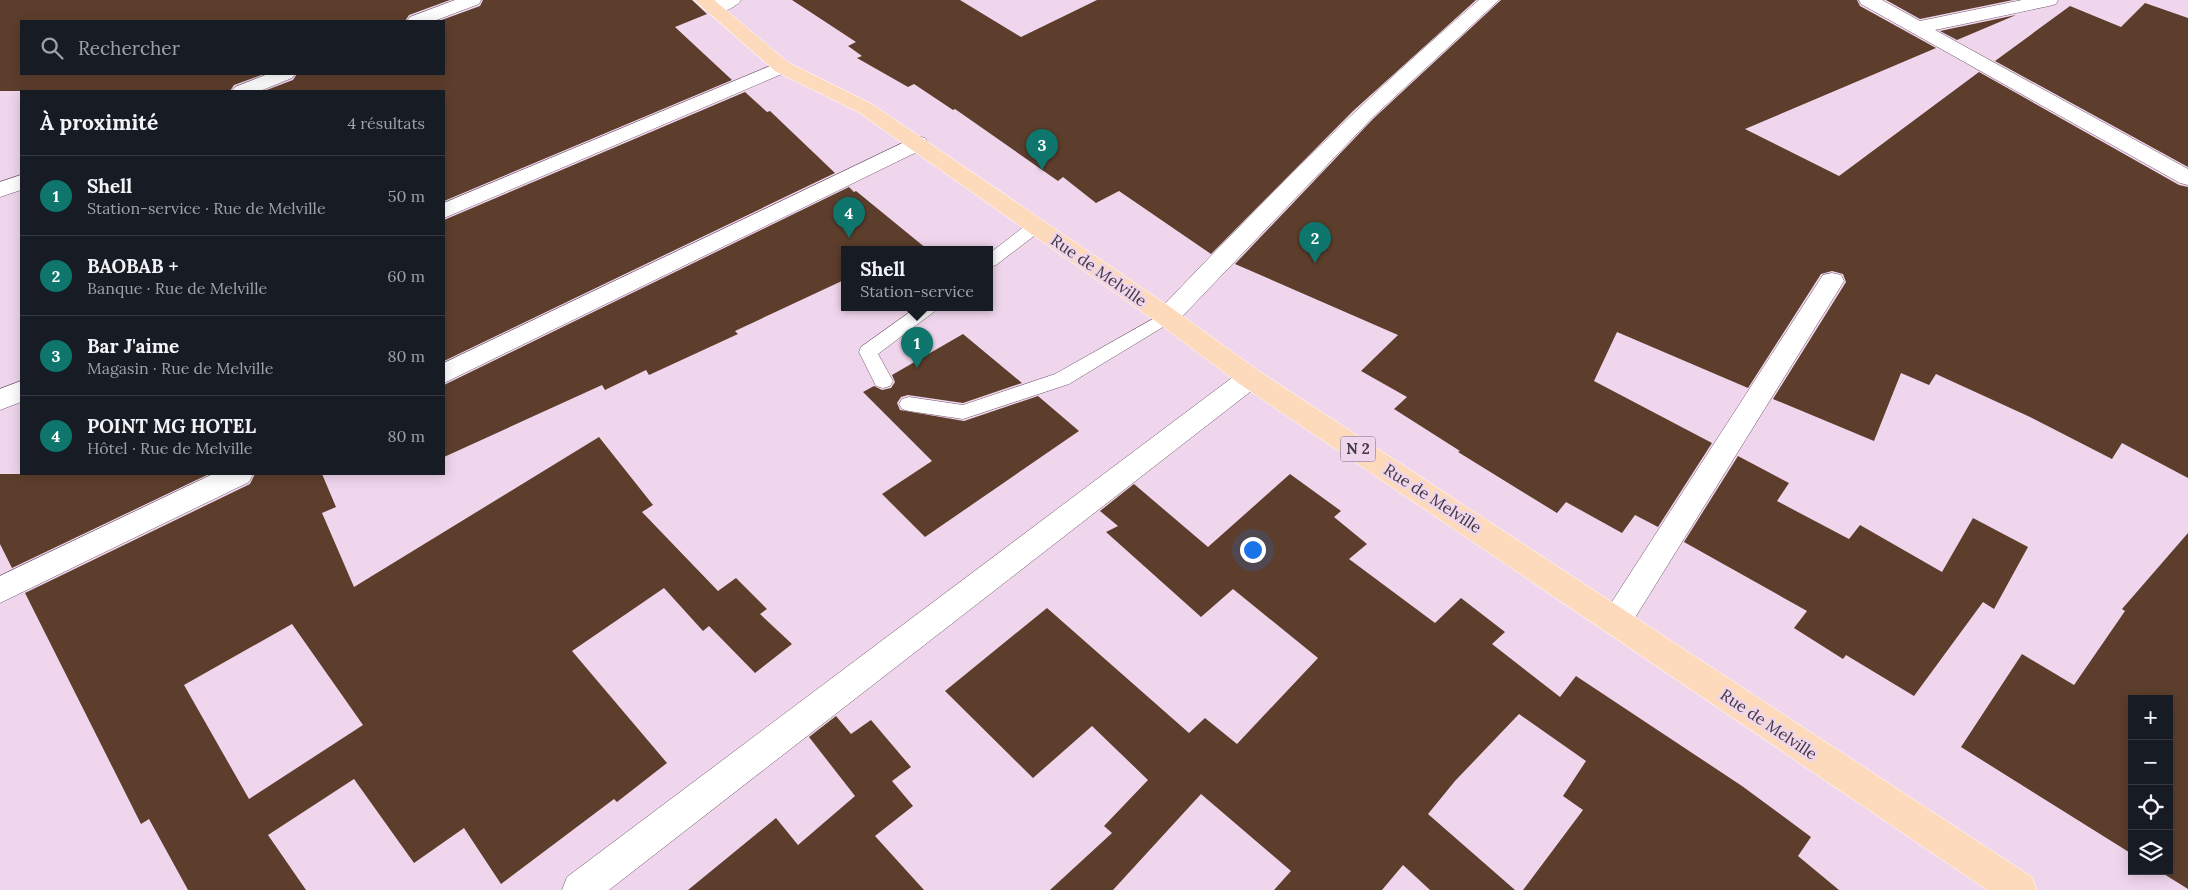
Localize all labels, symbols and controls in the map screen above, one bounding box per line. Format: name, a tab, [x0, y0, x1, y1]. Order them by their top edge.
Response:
search box	[20, 20, 445, 75]
icon: search	[38, 34, 66, 62]
text: Rechercher	[78, 36, 180, 60]
text: À proximité	[40, 109, 158, 136]
text: 4 résultats	[347, 113, 425, 133]
pin: 3	[1026, 129, 1058, 170]
text: Shell	[87, 174, 132, 198]
text: 1	[53, 186, 59, 206]
text: 50 m	[388, 186, 425, 206]
pin: 4	[833, 197, 865, 238]
text: Station-service · Rue de Melville	[87, 198, 326, 218]
pin: 2	[1299, 222, 1331, 263]
street label: Rue de Melville	[1047, 230, 1151, 311]
popup	[841, 246, 993, 311]
text: BAOBAB +	[87, 254, 179, 278]
text: Shell	[860, 257, 905, 281]
text: 2	[52, 266, 60, 286]
text: 60 m	[387, 266, 425, 286]
text: Banque · Rue de Melville	[87, 278, 267, 298]
text: Station-service	[860, 281, 974, 301]
pin: 1	[901, 327, 933, 368]
text: Bar J'aime	[87, 334, 179, 358]
text: 3	[52, 346, 60, 366]
text: 80 m	[388, 346, 425, 366]
text: Magasin · Rue de Melville	[87, 358, 274, 378]
text: POINT MG HOTEL	[87, 414, 256, 438]
text: 4	[52, 426, 60, 446]
text: 80 m	[388, 426, 425, 446]
road number: N 2	[1340, 436, 1376, 462]
text: Hôtel · Rue de Melville	[87, 438, 253, 458]
street label: Rue de Melville	[1380, 459, 1486, 537]
your location	[1240, 537, 1266, 563]
street label: Rue de Melville	[1717, 684, 1821, 764]
map controls	[2128, 695, 2173, 875]
button: +	[2128, 695, 2173, 740]
button: −	[2128, 740, 2173, 785]
button: locate	[2128, 785, 2173, 830]
button: layers	[2128, 830, 2173, 875]

